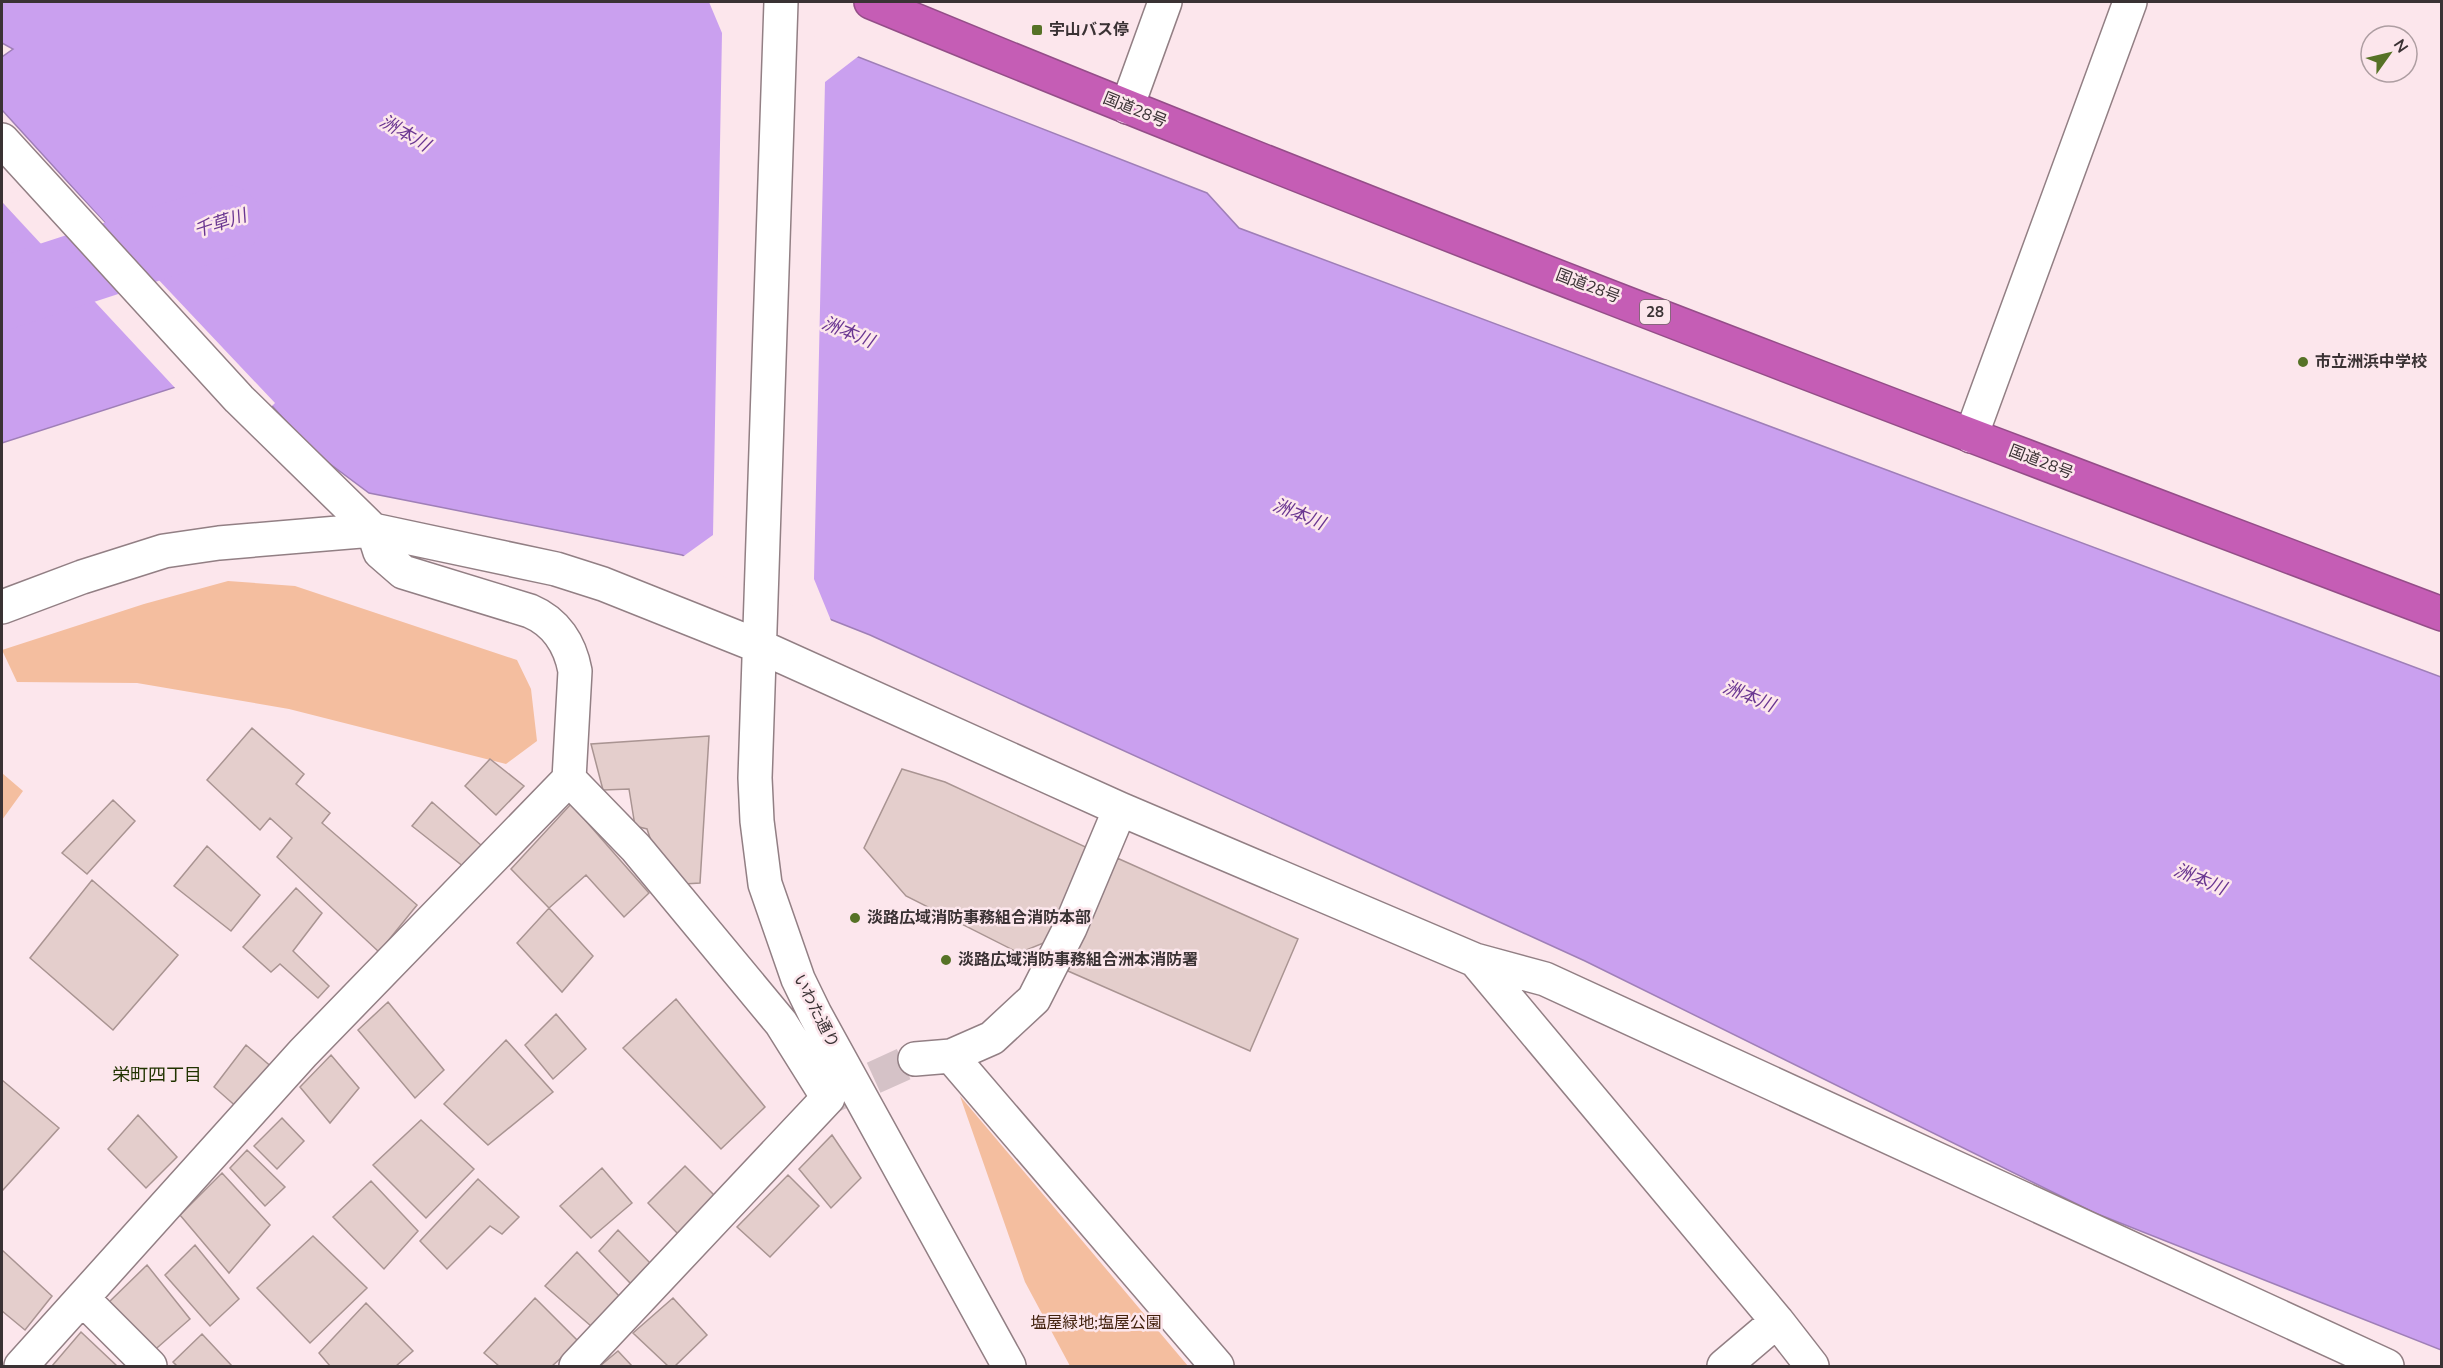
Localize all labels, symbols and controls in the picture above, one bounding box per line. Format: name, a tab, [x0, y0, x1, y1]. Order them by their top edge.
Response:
place label: 宇山バス停	[1049, 19, 1129, 41]
marker: 宇山バス停	[1030, 23, 1044, 37]
north arrow	[2359, 24, 2419, 84]
text: N	[2388, 35, 2413, 57]
street label: 国道28号	[1100, 87, 1170, 133]
water label: 洲本川	[376, 109, 436, 158]
water label: 千草川	[191, 203, 251, 243]
street label: 国道28号	[1553, 264, 1623, 308]
road number: 28	[1640, 300, 1670, 324]
water label: 洲本川	[818, 311, 879, 354]
place label: 市立洲浜中学校	[2315, 351, 2427, 373]
marker: 市立洲浜中学校	[2296, 355, 2310, 369]
street label: 国道28号	[2006, 440, 2076, 484]
water label: 洲本川	[1269, 493, 1330, 536]
water label: 洲本川	[1719, 675, 1780, 718]
water label: 洲本川	[2170, 858, 2231, 901]
place label: 淡路広域消防事務組合消防本部	[867, 907, 1091, 929]
marker: 淡路広域消防事務組合消防本部	[848, 911, 862, 925]
place label: 淡路広域消防事務組合洲本消防署	[958, 949, 1198, 971]
marker: 淡路広域消防事務組合洲本消防署	[939, 953, 953, 967]
street label: いわた通り	[788, 970, 844, 1052]
district label: 栄町四丁目	[112, 1063, 202, 1087]
park label: 塩屋緑地;塩屋公園	[1030, 1312, 1162, 1334]

